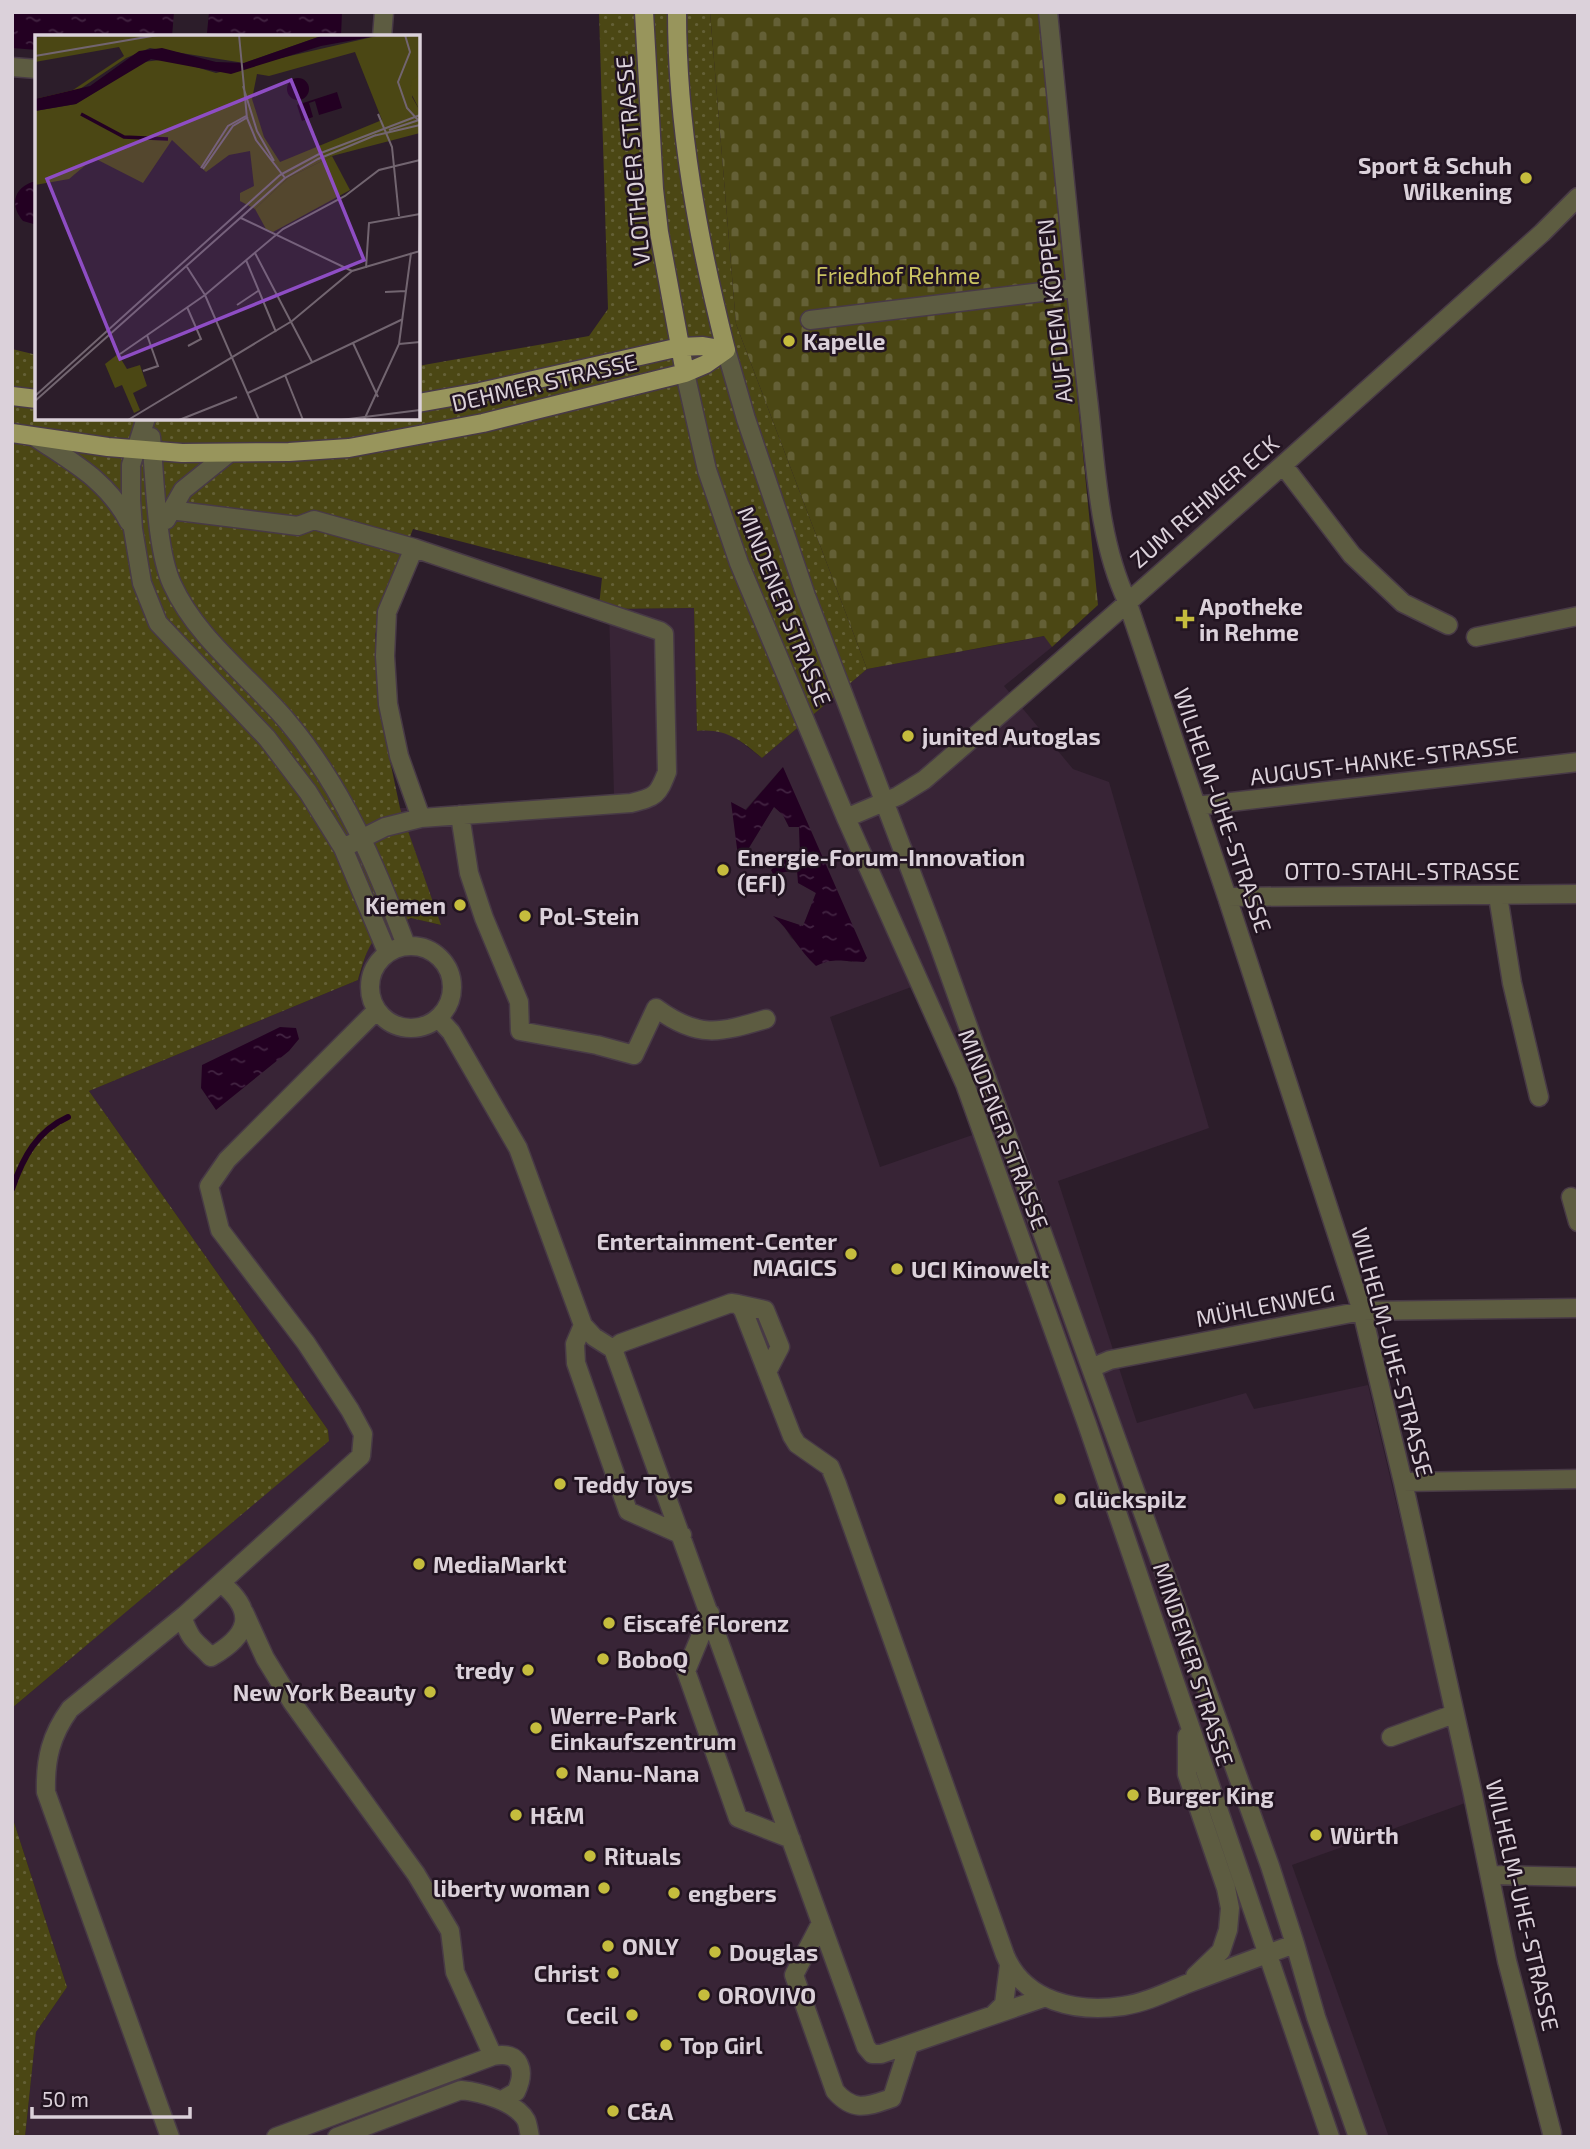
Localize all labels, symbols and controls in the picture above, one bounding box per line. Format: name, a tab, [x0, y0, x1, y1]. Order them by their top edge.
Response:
inset map	[35, 35, 420, 420]
street label: VLOTHOER STRASSE	[609, 55, 655, 267]
place label: Sport & Schuh Wilkening	[1358, 151, 1513, 205]
marker: Sport & Schuh Wilkening	[1518, 170, 1534, 186]
street label: AUF DEM KÖPPEN	[1030, 218, 1078, 404]
park label: Friedhof Rehme	[816, 261, 980, 289]
place label: Kapelle	[803, 327, 886, 355]
marker: Kapelle	[781, 333, 797, 349]
street label: DEHMER STRASSE	[449, 347, 639, 417]
street label: ZUM REHMER ECK	[1124, 429, 1284, 573]
street label: MINDENER STRASSE	[732, 502, 838, 710]
place label: Apotheke in Rehme	[1199, 592, 1303, 646]
marker: Apotheke in Rehme	[1177, 611, 1193, 627]
street label: WILHELM-UHE-STRASSE	[1168, 684, 1278, 936]
place label: junited Autoglas	[922, 722, 1101, 750]
marker: junited Autoglas	[900, 728, 916, 744]
street label: AUGUST-HANKE-STRASSE	[1248, 730, 1520, 790]
place label: Energie-Forum-Innovation (EFI)	[737, 843, 1025, 897]
street label: OTTO-STAHL-STRASSE	[1284, 857, 1520, 885]
marker: Energie-Forum-Innovation (EFI)	[715, 862, 731, 878]
place label: Kiemen	[365, 891, 446, 919]
marker: Kiemen	[452, 897, 468, 913]
place label: Pol-Stein	[539, 902, 639, 930]
marker: Pol-Stein	[517, 908, 533, 924]
street label: MINDENER STRASSE	[953, 1025, 1055, 1233]
street label: WILHELM-UHE-STRASSE	[1346, 1224, 1440, 1480]
place label: Entertainment-Center MAGICS	[596, 1227, 837, 1281]
marker: Entertainment-Center MAGICS	[843, 1246, 859, 1262]
place label: UCI Kinowelt	[911, 1255, 1049, 1283]
marker: UCI Kinowelt	[889, 1261, 905, 1277]
street label: MÜHLENWEG	[1193, 1278, 1337, 1332]
place label: Teddy Toys	[574, 1470, 693, 1498]
marker: Teddy Toys	[552, 1476, 568, 1492]
place label: Glückspilz	[1074, 1485, 1187, 1513]
marker: Glückspilz	[1052, 1491, 1068, 1507]
place label: MediaMarkt	[433, 1550, 566, 1578]
marker: MediaMarkt	[411, 1556, 427, 1572]
street label: MINDENER STRASSE	[1148, 1559, 1240, 1769]
place label: Eiscafé Florenz	[623, 1609, 789, 1637]
marker: Eiscafé Florenz	[601, 1615, 617, 1631]
place label: BoboQ	[617, 1645, 688, 1674]
marker: BoboQ	[595, 1651, 611, 1667]
place label: tredy	[455, 1656, 514, 1684]
marker: tredy	[520, 1662, 536, 1678]
place label: New York Beauty	[233, 1678, 416, 1706]
marker: New York Beauty	[422, 1684, 438, 1700]
place label: Werre-Park Einkaufszentrum	[550, 1701, 737, 1755]
marker: Werre-Park Einkaufszentrum	[528, 1720, 544, 1736]
place label: Nanu-Nana	[576, 1759, 699, 1787]
marker: Nanu-Nana	[554, 1765, 570, 1781]
street label: WILHELM-UHE-STRASSE	[1480, 1777, 1566, 2033]
place label: Burger King	[1147, 1781, 1274, 1809]
marker: Burger King	[1125, 1787, 1141, 1803]
place label: H&M	[530, 1801, 585, 1829]
marker: H&M	[508, 1807, 524, 1823]
place label: Würth	[1330, 1821, 1399, 1849]
marker: Würth	[1308, 1827, 1324, 1843]
place label: Rituals	[604, 1842, 681, 1870]
marker: Rituals	[582, 1848, 598, 1864]
place label: liberty woman	[433, 1874, 590, 1902]
place label: engbers	[688, 1879, 777, 1907]
marker: liberty woman	[596, 1880, 612, 1896]
marker: engbers	[666, 1885, 682, 1901]
place label: ONLY	[622, 1932, 680, 1960]
marker: ONLY	[600, 1938, 616, 1954]
place label: Douglas	[729, 1938, 818, 1966]
marker: Douglas	[707, 1944, 723, 1960]
place label: Christ	[534, 1959, 599, 1987]
marker: Christ	[605, 1965, 621, 1981]
place label: OROVIVO	[718, 1981, 816, 2009]
marker: OROVIVO	[696, 1987, 712, 2003]
place label: Cecil	[566, 2001, 618, 2029]
marker: Cecil	[624, 2007, 640, 2023]
place label: Top Girl	[680, 2031, 763, 2059]
marker: Top Girl	[658, 2037, 674, 2053]
scale bar	[32, 2076, 189, 2120]
text: 50 m	[42, 2086, 89, 2111]
place label: C&A	[627, 2097, 673, 2125]
marker: C&A	[605, 2103, 621, 2119]

